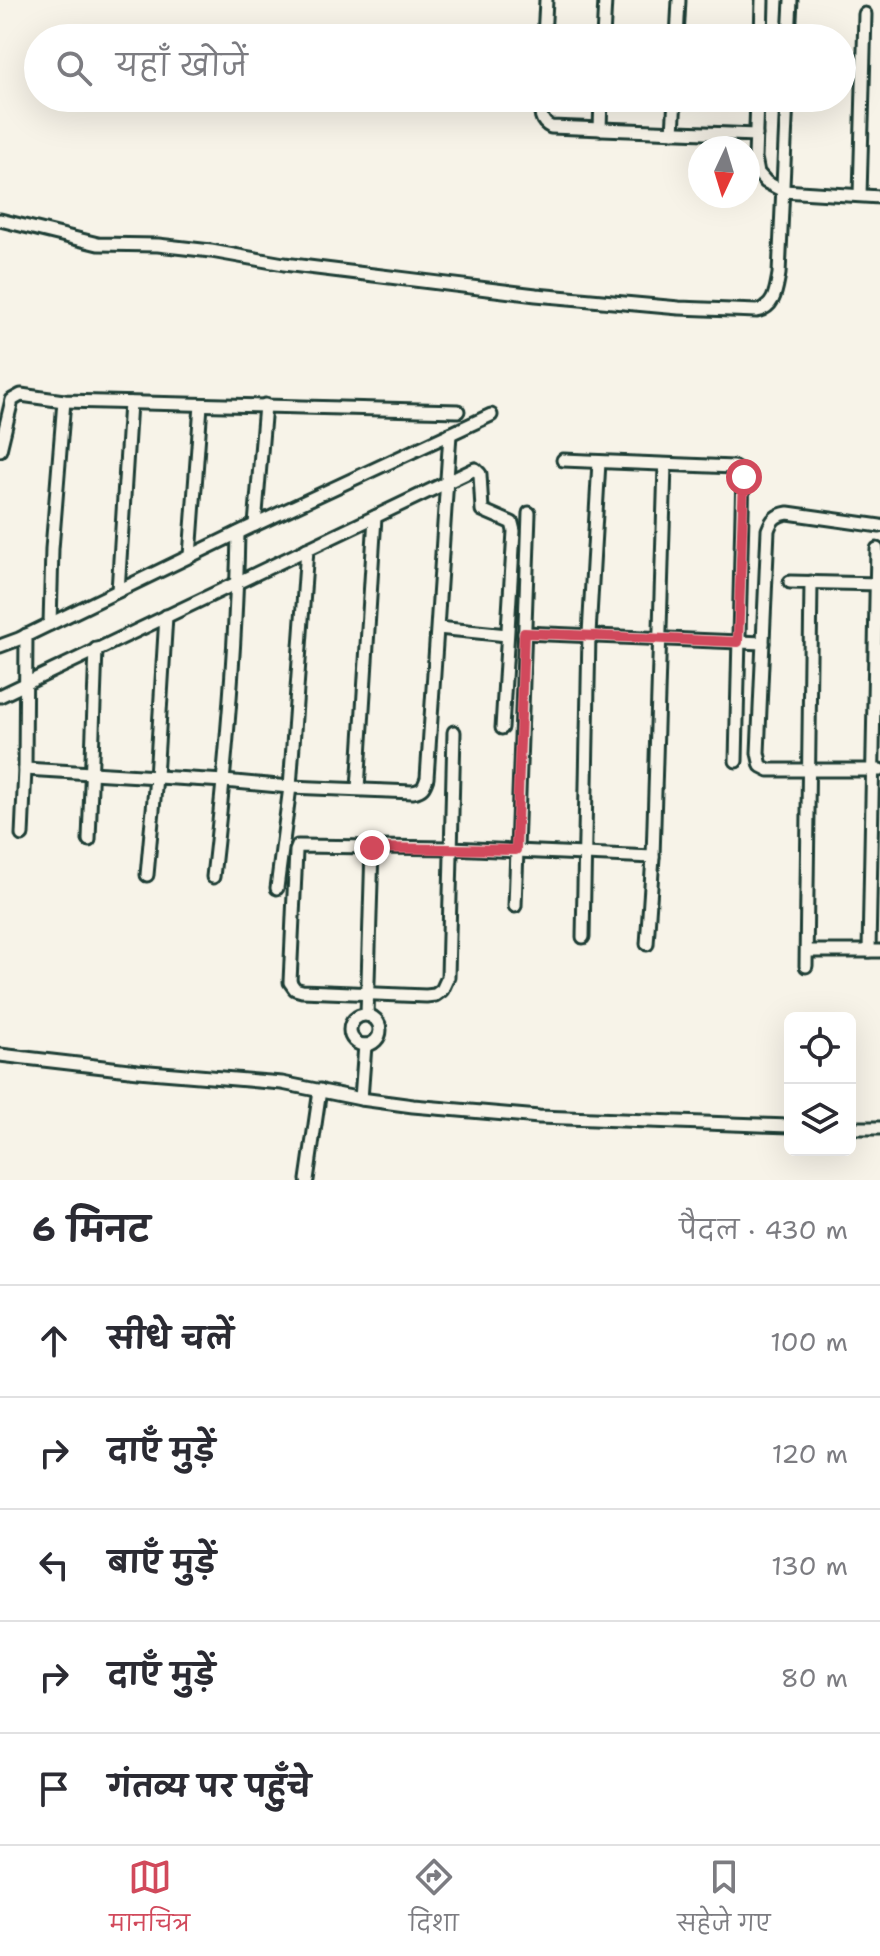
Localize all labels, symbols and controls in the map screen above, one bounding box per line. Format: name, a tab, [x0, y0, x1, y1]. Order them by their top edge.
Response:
search box	[24, 24, 856, 112]
text: यहाँ खोजें	[116, 45, 248, 86]
icon: search	[52, 46, 96, 90]
north arrow	[688, 136, 760, 208]
route start	[726, 459, 762, 495]
route end	[354, 830, 390, 866]
map controls	[784, 1012, 856, 1156]
button: locate	[784, 1012, 856, 1084]
button: layers	[784, 1084, 856, 1156]
text: 6 मिनट	[32, 1206, 150, 1252]
text: पैदल · 430 m	[679, 1212, 848, 1247]
text: सीधे चलें	[108, 1318, 233, 1359]
icon: ahead	[32, 1319, 76, 1363]
text: 100 m	[770, 1324, 848, 1359]
text: दाएँ मुड़ें	[108, 1430, 215, 1471]
icon: right	[32, 1431, 76, 1475]
text: 120 m	[772, 1436, 848, 1471]
text: बाएँ मुड़ें	[108, 1542, 216, 1583]
icon: left	[32, 1543, 76, 1587]
text: 130 m	[771, 1548, 848, 1583]
text: दाएँ मुड़ें	[108, 1654, 215, 1695]
icon: right	[32, 1655, 76, 1699]
text: 80 m	[781, 1660, 848, 1695]
text: गंतव्य पर पहुँचे	[108, 1766, 311, 1807]
icon: arrive	[32, 1767, 76, 1811]
tab: मानचित्र	[109, 1855, 190, 1948]
tab: दिशा	[409, 1855, 459, 1948]
tab: सहेजे गए	[677, 1855, 771, 1948]

